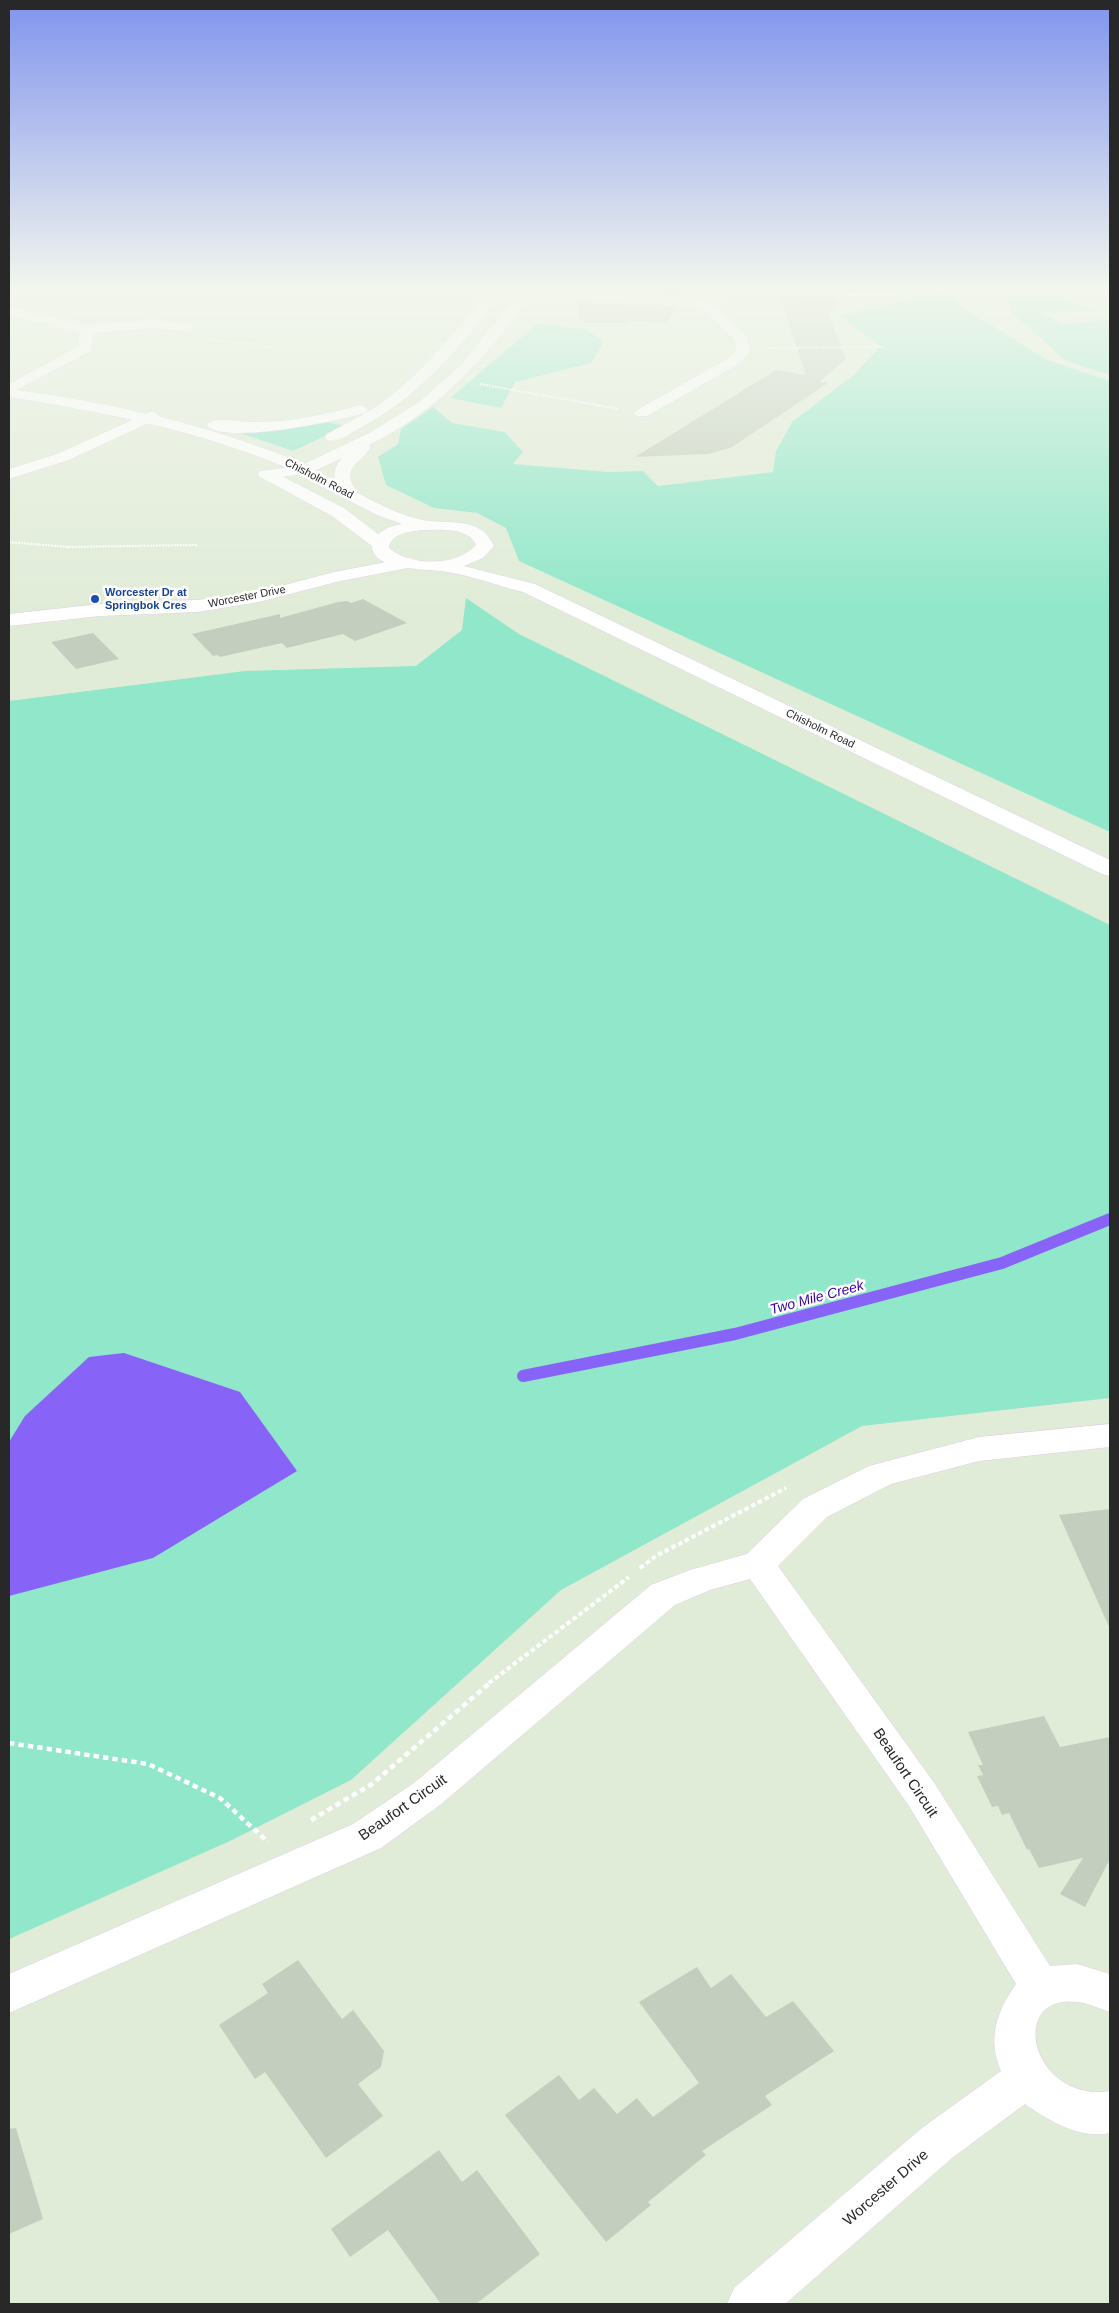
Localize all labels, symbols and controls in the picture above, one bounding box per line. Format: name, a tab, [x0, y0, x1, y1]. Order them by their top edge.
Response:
street label: Chisholm Road	[283, 456, 355, 502]
street label: Worcester Drive	[207, 583, 287, 611]
place label: Worcester Dr at Springbok Cres	[105, 586, 187, 612]
marker: Worcester Dr at Springbok Cres	[89, 593, 101, 605]
street label: Chisholm Road	[783, 707, 857, 751]
water label: Two Mile Creek	[768, 1277, 866, 1319]
street label: Beaufort Circuit	[869, 1725, 941, 1821]
street label: Beaufort Circuit	[355, 1771, 451, 1845]
street label: Worcester Drive	[840, 2146, 932, 2230]

